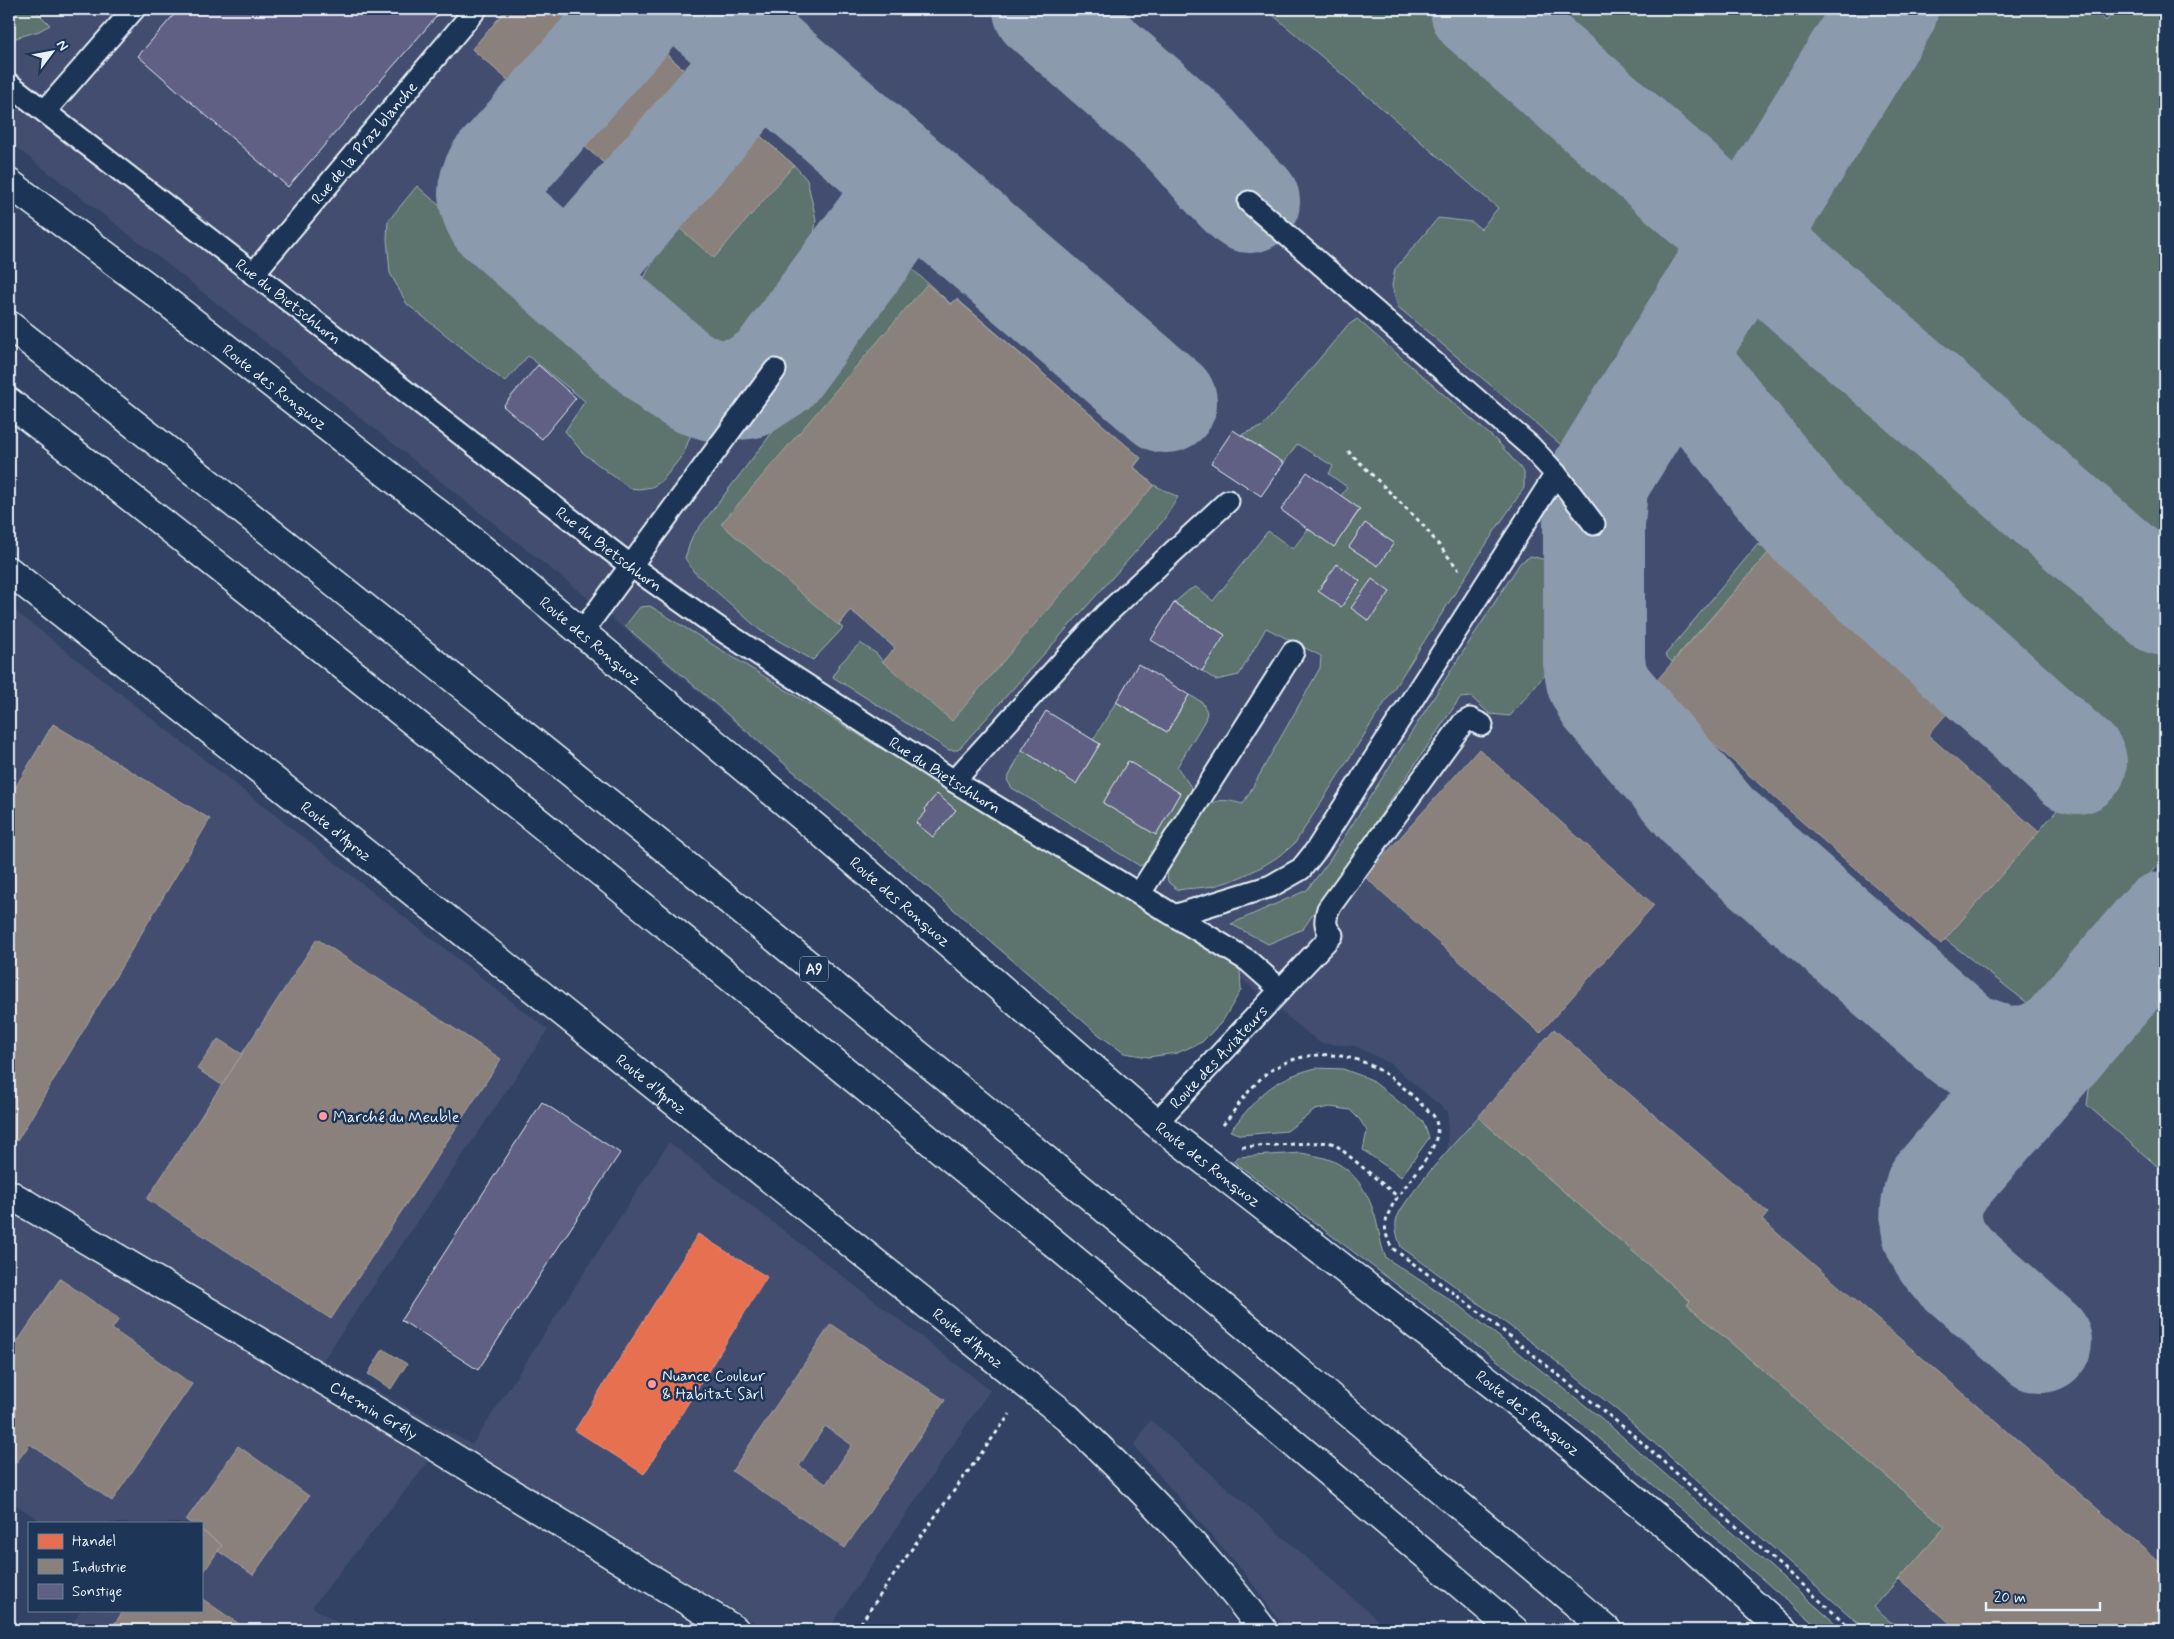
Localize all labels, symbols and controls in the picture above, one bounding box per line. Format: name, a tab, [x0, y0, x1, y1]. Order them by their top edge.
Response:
north arrow	[28, 28, 78, 78]
text: N	[52, 37, 72, 54]
street label: Rue de la Praz blanche	[307, 77, 423, 209]
street label: Rue du Bietschhorn	[231, 254, 345, 350]
street label: Route des Ronquoz	[218, 340, 331, 435]
street label: Rue du Bietschhorn	[551, 502, 666, 597]
street label: Route des Ronquoz	[534, 592, 646, 690]
street label: Rue du Bietschhorn	[884, 732, 1004, 819]
street label: Route d'Aproz	[296, 797, 376, 867]
street label: Route des Ronquoz	[844, 853, 955, 952]
road number: A9	[800, 956, 828, 982]
street label: Route des Aviateurs	[1166, 1001, 1273, 1114]
street label: Route d'Aproz	[611, 1050, 691, 1120]
place label: Marché du Meuble	[333, 1107, 460, 1128]
marker: Marché du Meuble	[317, 1110, 329, 1122]
street label: Route des Ronquoz	[1151, 1118, 1265, 1213]
street label: Route d'Aproz	[928, 1304, 1007, 1374]
place label: Nuance Couleur & Habitat Sàrl	[662, 1366, 766, 1405]
street label: Route des Ronquoz	[1471, 1366, 1584, 1461]
street label: Chemin Grély	[325, 1377, 421, 1445]
marker: Nuance Couleur & Habitat Sàrl	[646, 1378, 658, 1390]
legend	[28, 1522, 202, 1612]
text: Handel	[72, 1532, 116, 1552]
text: Industrie	[72, 1558, 127, 1578]
scale bar	[1986, 1579, 2100, 1611]
text: Sonstige	[72, 1582, 122, 1602]
text: 20 m	[1994, 1588, 2026, 1608]

